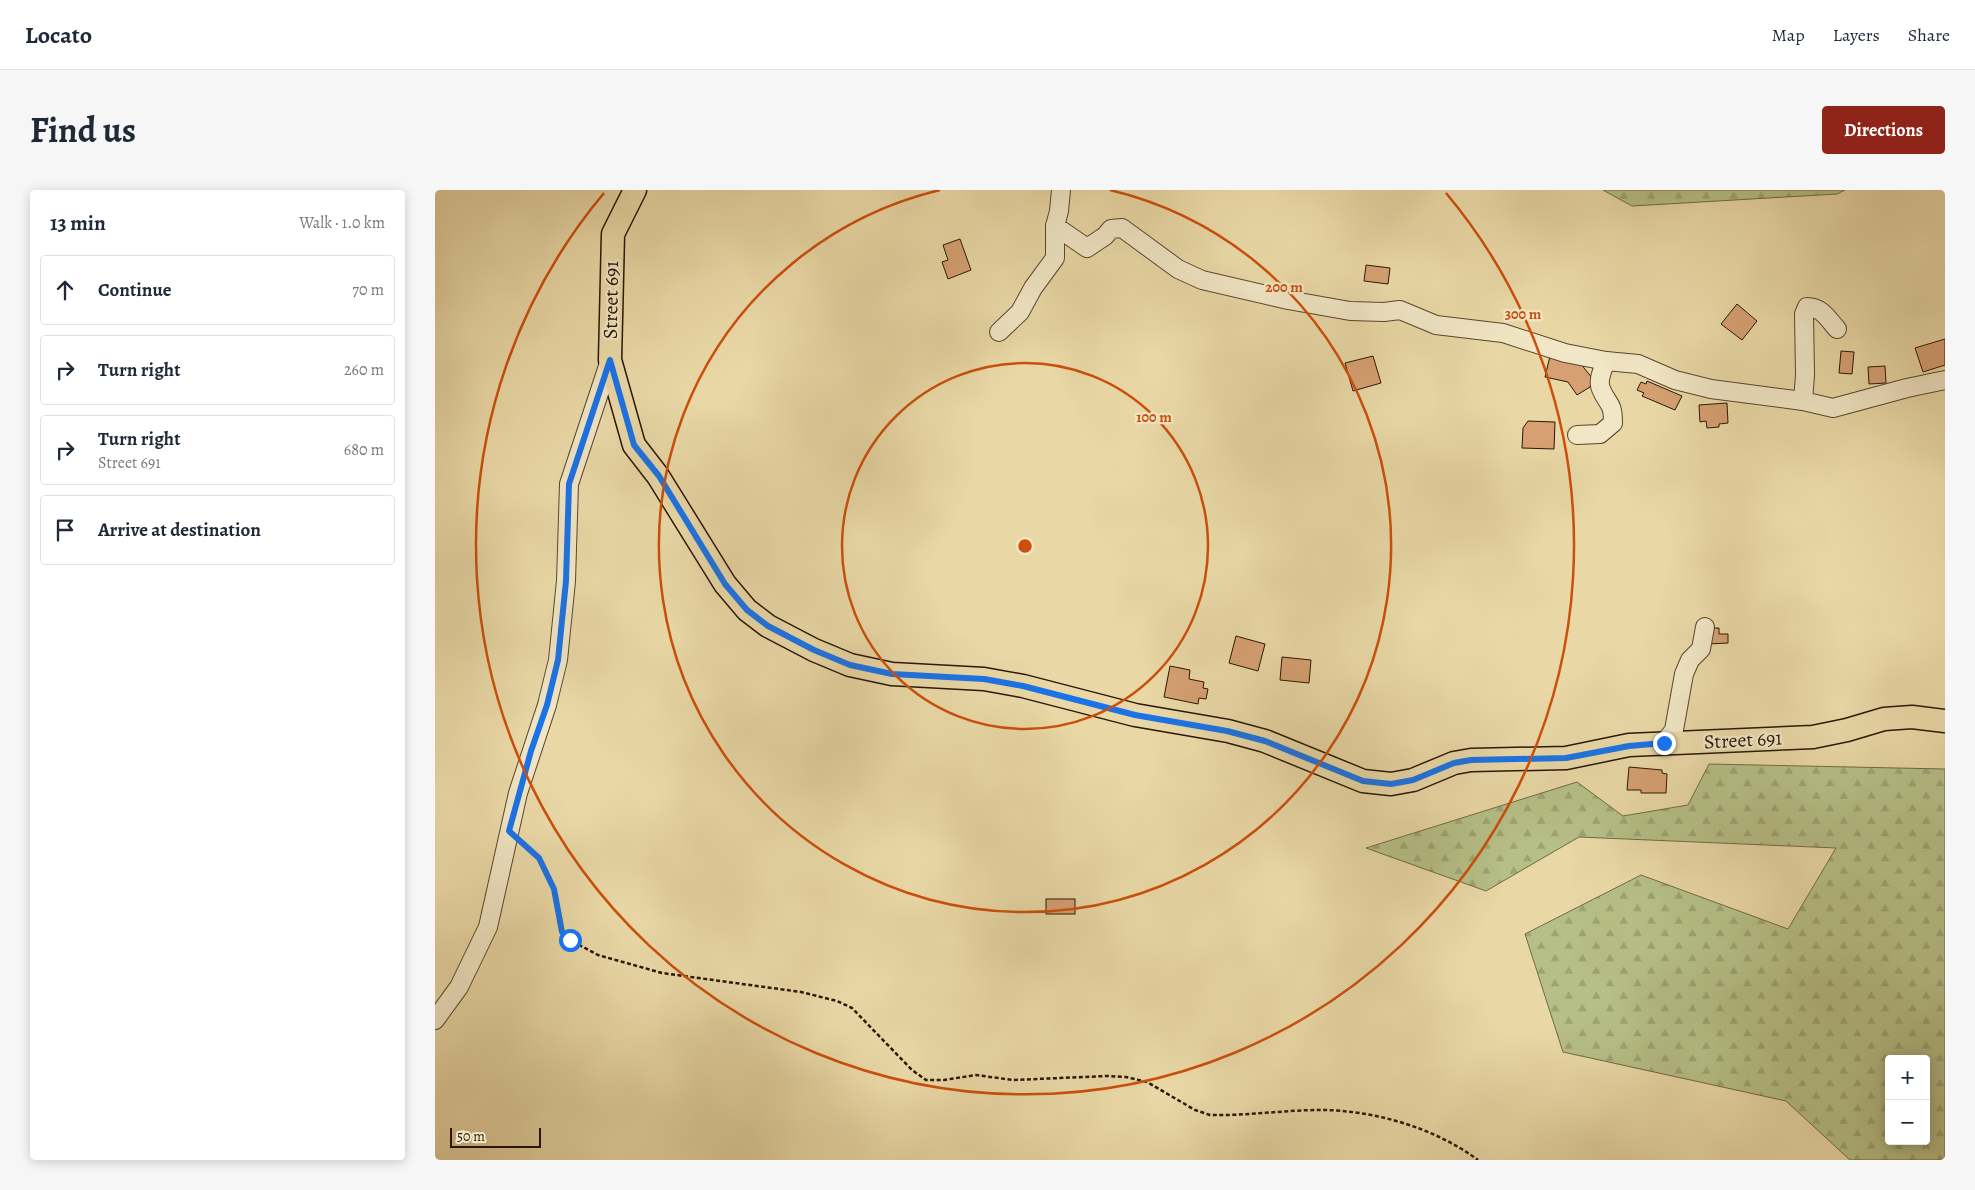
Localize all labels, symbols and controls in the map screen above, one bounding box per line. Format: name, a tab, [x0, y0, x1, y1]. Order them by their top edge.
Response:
text: Locato	[25, 19, 92, 51]
text: Map	[1772, 23, 1805, 47]
text: Layers	[1833, 23, 1880, 47]
text: Share	[1908, 23, 1950, 47]
text: Find us	[30, 106, 136, 154]
button: Directions	[1822, 106, 1945, 154]
text: 13 min	[50, 209, 106, 237]
text: Walk · 1.0 km	[299, 212, 385, 234]
street label: Street 691	[597, 260, 625, 339]
icon: ahead	[51, 276, 79, 304]
text: Continue	[98, 277, 172, 303]
text: 200 m	[1265, 277, 1303, 297]
text: 70 m	[352, 279, 384, 301]
text: 300 m	[1505, 304, 1542, 324]
icon: right	[51, 356, 79, 384]
text: Turn right	[98, 357, 180, 383]
text: 260 m	[344, 359, 384, 381]
text: 100 m	[1136, 407, 1172, 427]
text: Turn right	[98, 426, 180, 452]
icon: right	[51, 436, 79, 464]
text: 680 m	[344, 439, 384, 461]
text: Street 691	[98, 452, 161, 474]
icon: arrive	[51, 516, 79, 544]
text: Arrive at destination	[98, 517, 261, 543]
centre of rings	[1016, 537, 1034, 555]
street label: Street 691	[1703, 724, 1783, 756]
route end	[1653, 732, 1676, 755]
route start	[559, 929, 582, 952]
map controls	[1885, 1055, 1930, 1145]
button: +	[1885, 1055, 1930, 1100]
button: −	[1885, 1100, 1930, 1145]
scale bar	[450, 1125, 541, 1148]
text: 50 m	[457, 1127, 485, 1146]

